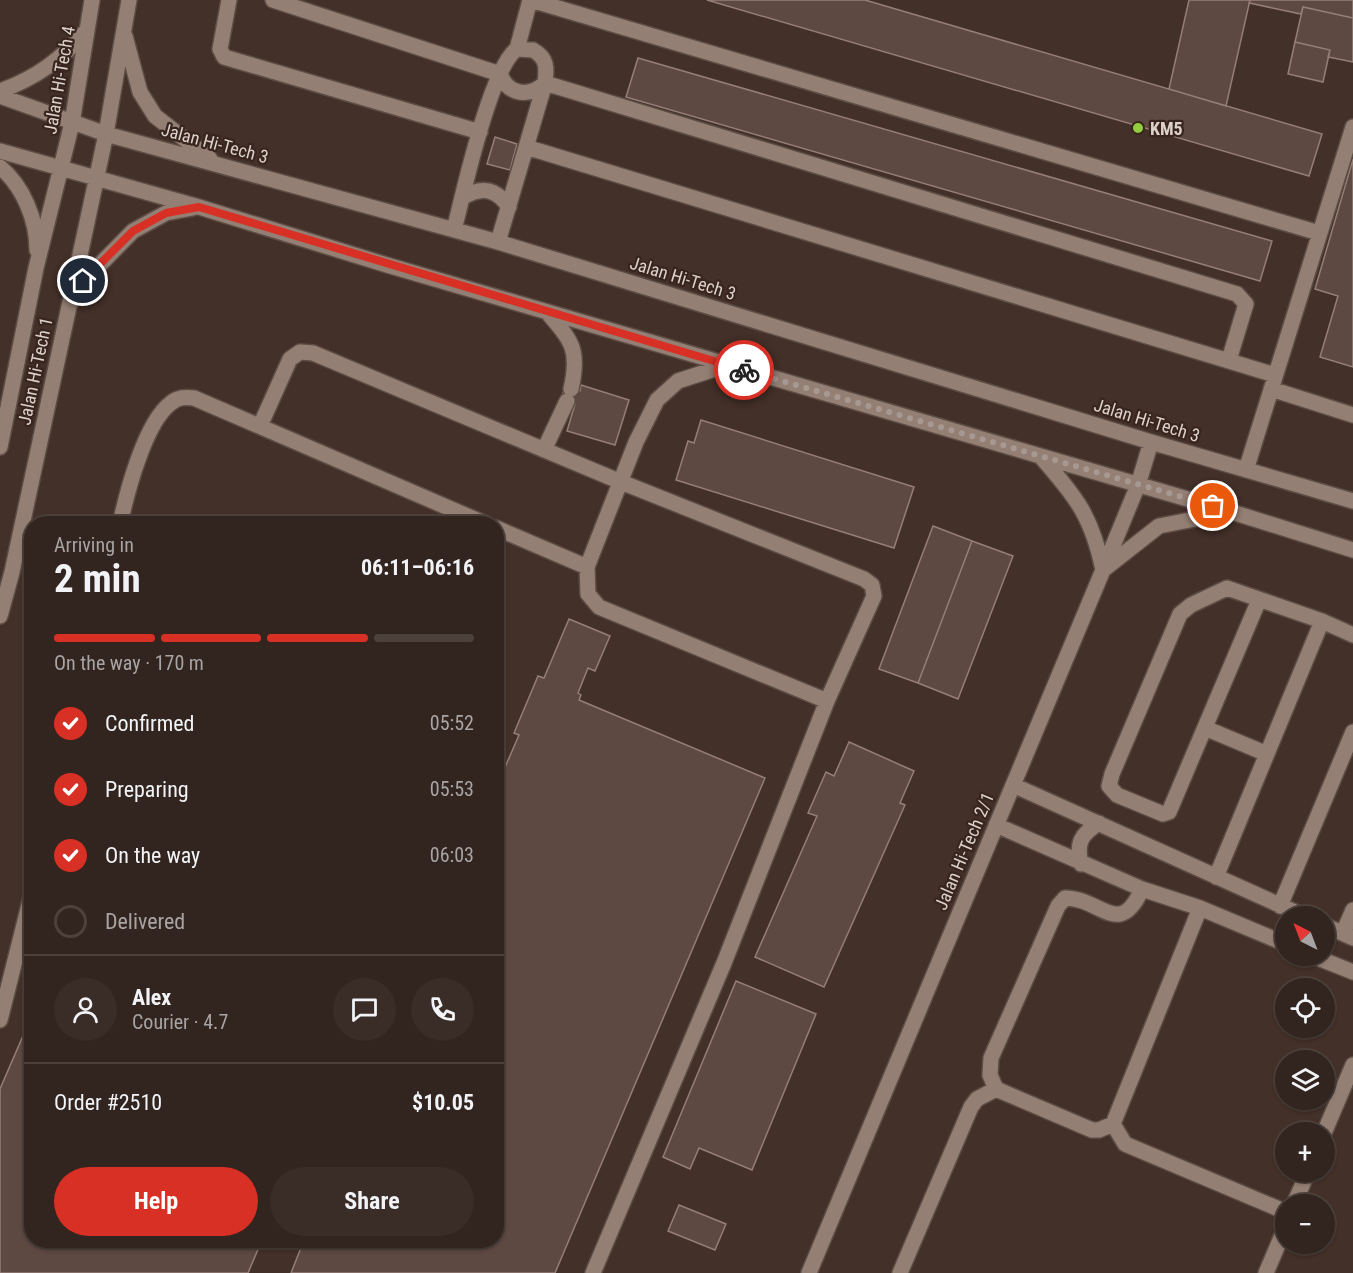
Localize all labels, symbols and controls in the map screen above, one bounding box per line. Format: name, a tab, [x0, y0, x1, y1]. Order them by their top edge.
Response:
street label: Jalan Hi-Tech 4	[39, 24, 79, 136]
place label: KM5	[1150, 118, 1183, 139]
street label: Jalan Hi-Tech 3	[159, 119, 271, 167]
marker: KM5	[1131, 121, 1145, 135]
street label: Jalan Hi-Tech 3	[627, 252, 739, 304]
pin	[57, 255, 108, 306]
icon: home	[66, 264, 99, 297]
street label: Jalan Hi-Tech 1	[13, 315, 57, 427]
courier	[714, 340, 774, 400]
icon: bike	[728, 354, 761, 387]
street label: Jalan Hi-Tech 3	[1091, 394, 1203, 446]
pin	[1187, 480, 1238, 531]
icon: bag	[1196, 489, 1229, 522]
text: Arriving in	[54, 533, 134, 557]
text: 06:11–06:16	[361, 555, 474, 580]
text: 2 min	[54, 556, 141, 602]
text: On the way · 170 m	[54, 651, 204, 675]
icon: check	[54, 707, 87, 740]
text: Confirmed	[105, 711, 194, 736]
text: 05:52	[430, 711, 474, 735]
icon: check	[54, 773, 87, 806]
text: Preparing	[105, 777, 189, 802]
text: 05:53	[430, 777, 474, 801]
street label: Jalan Hi-Tech 2/1	[930, 789, 998, 913]
icon: check	[54, 839, 87, 872]
text: On the way	[105, 843, 200, 868]
text: 06:03	[430, 843, 474, 867]
north arrow	[1275, 906, 1335, 966]
map controls	[1275, 906, 1335, 1254]
text: Delivered	[105, 909, 185, 934]
button: person	[54, 978, 117, 1041]
button: chat	[333, 978, 396, 1041]
button: phone	[411, 978, 474, 1041]
button: locate	[1275, 978, 1335, 1038]
text: Alex	[132, 985, 171, 1010]
text: Courier · 4.7	[132, 1010, 228, 1034]
button: layers	[1275, 1050, 1335, 1110]
text: Order #2510	[54, 1090, 162, 1115]
text: $10.05	[412, 1090, 474, 1115]
button: +	[1275, 1122, 1335, 1182]
button: Help	[54, 1167, 258, 1236]
button: Share	[270, 1167, 474, 1236]
button: −	[1275, 1194, 1335, 1254]

